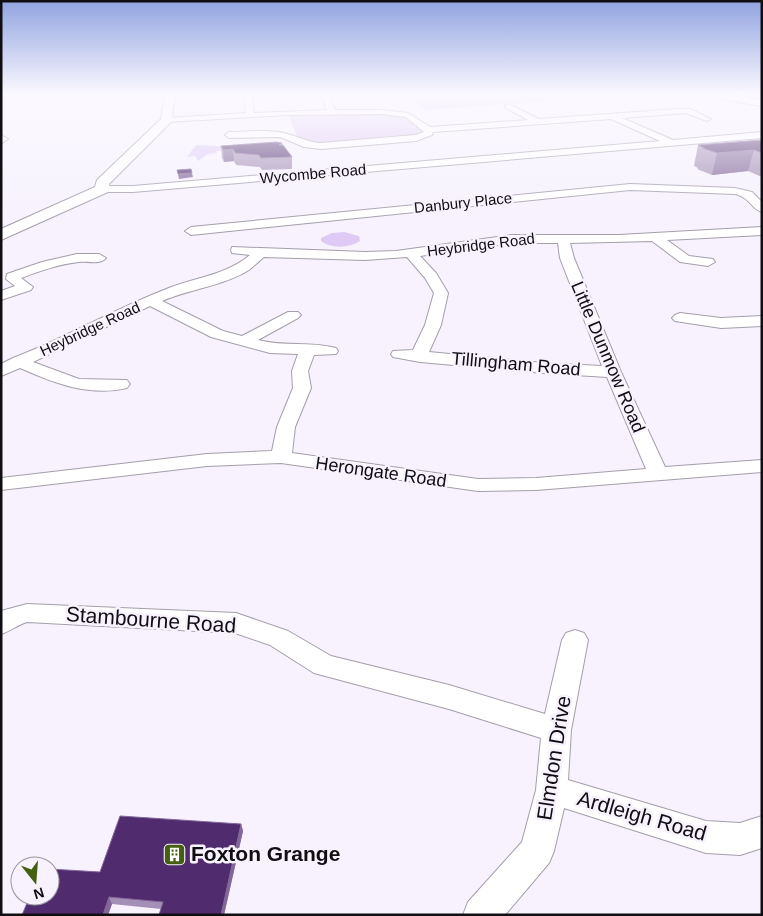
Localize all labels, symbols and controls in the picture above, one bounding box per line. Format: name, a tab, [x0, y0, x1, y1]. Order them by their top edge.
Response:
street label: Wycombe Road	[259, 160, 367, 187]
street label: Danbury Place	[413, 189, 513, 216]
street label: Heybridge Road	[426, 229, 536, 260]
street label: Little Dunmow Road	[567, 278, 649, 436]
street label: Heybridge Road	[37, 298, 143, 359]
street label: Tillingham Road	[451, 348, 581, 380]
street label: Herongate Road	[314, 453, 448, 491]
street label: Stambourne Road	[65, 602, 237, 637]
street label: Elmdon Drive	[532, 694, 575, 822]
street label: Ardleigh Road	[575, 786, 709, 845]
building icon: Foxton Grange	[163, 842, 187, 866]
place label: Foxton Grange	[191, 842, 340, 865]
north arrow	[10, 856, 60, 906]
text: N	[32, 884, 46, 903]

